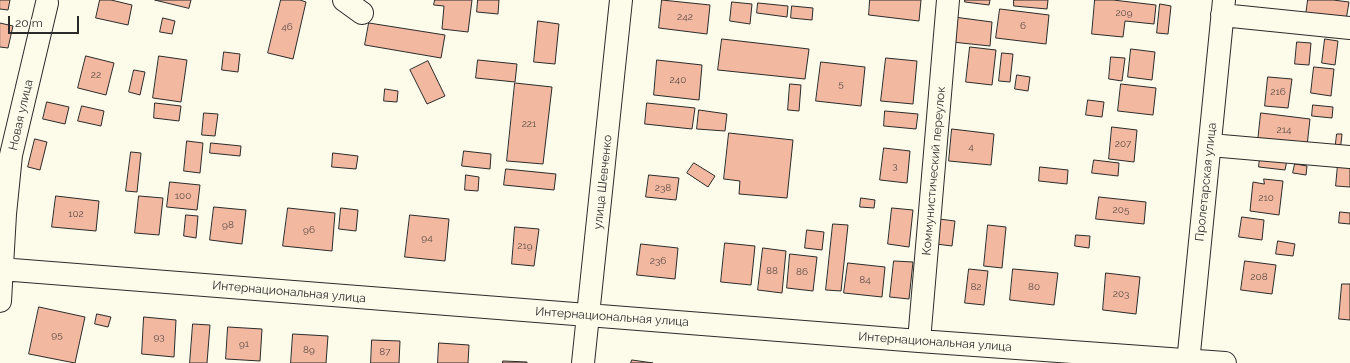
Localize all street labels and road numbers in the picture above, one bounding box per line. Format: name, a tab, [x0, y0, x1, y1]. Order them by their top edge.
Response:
street label: Новая улица	[6, 78, 36, 152]
street label: Коммунистический переулок	[919, 86, 949, 256]
street label: Пролетарская улица	[1193, 122, 1219, 242]
street label: улица Шевченко	[591, 134, 615, 230]
street label: Интернациональная улица	[212, 278, 366, 306]
street label: Интернациональная улица	[535, 304, 689, 330]
street label: Интернациональная улица	[858, 329, 1012, 355]

